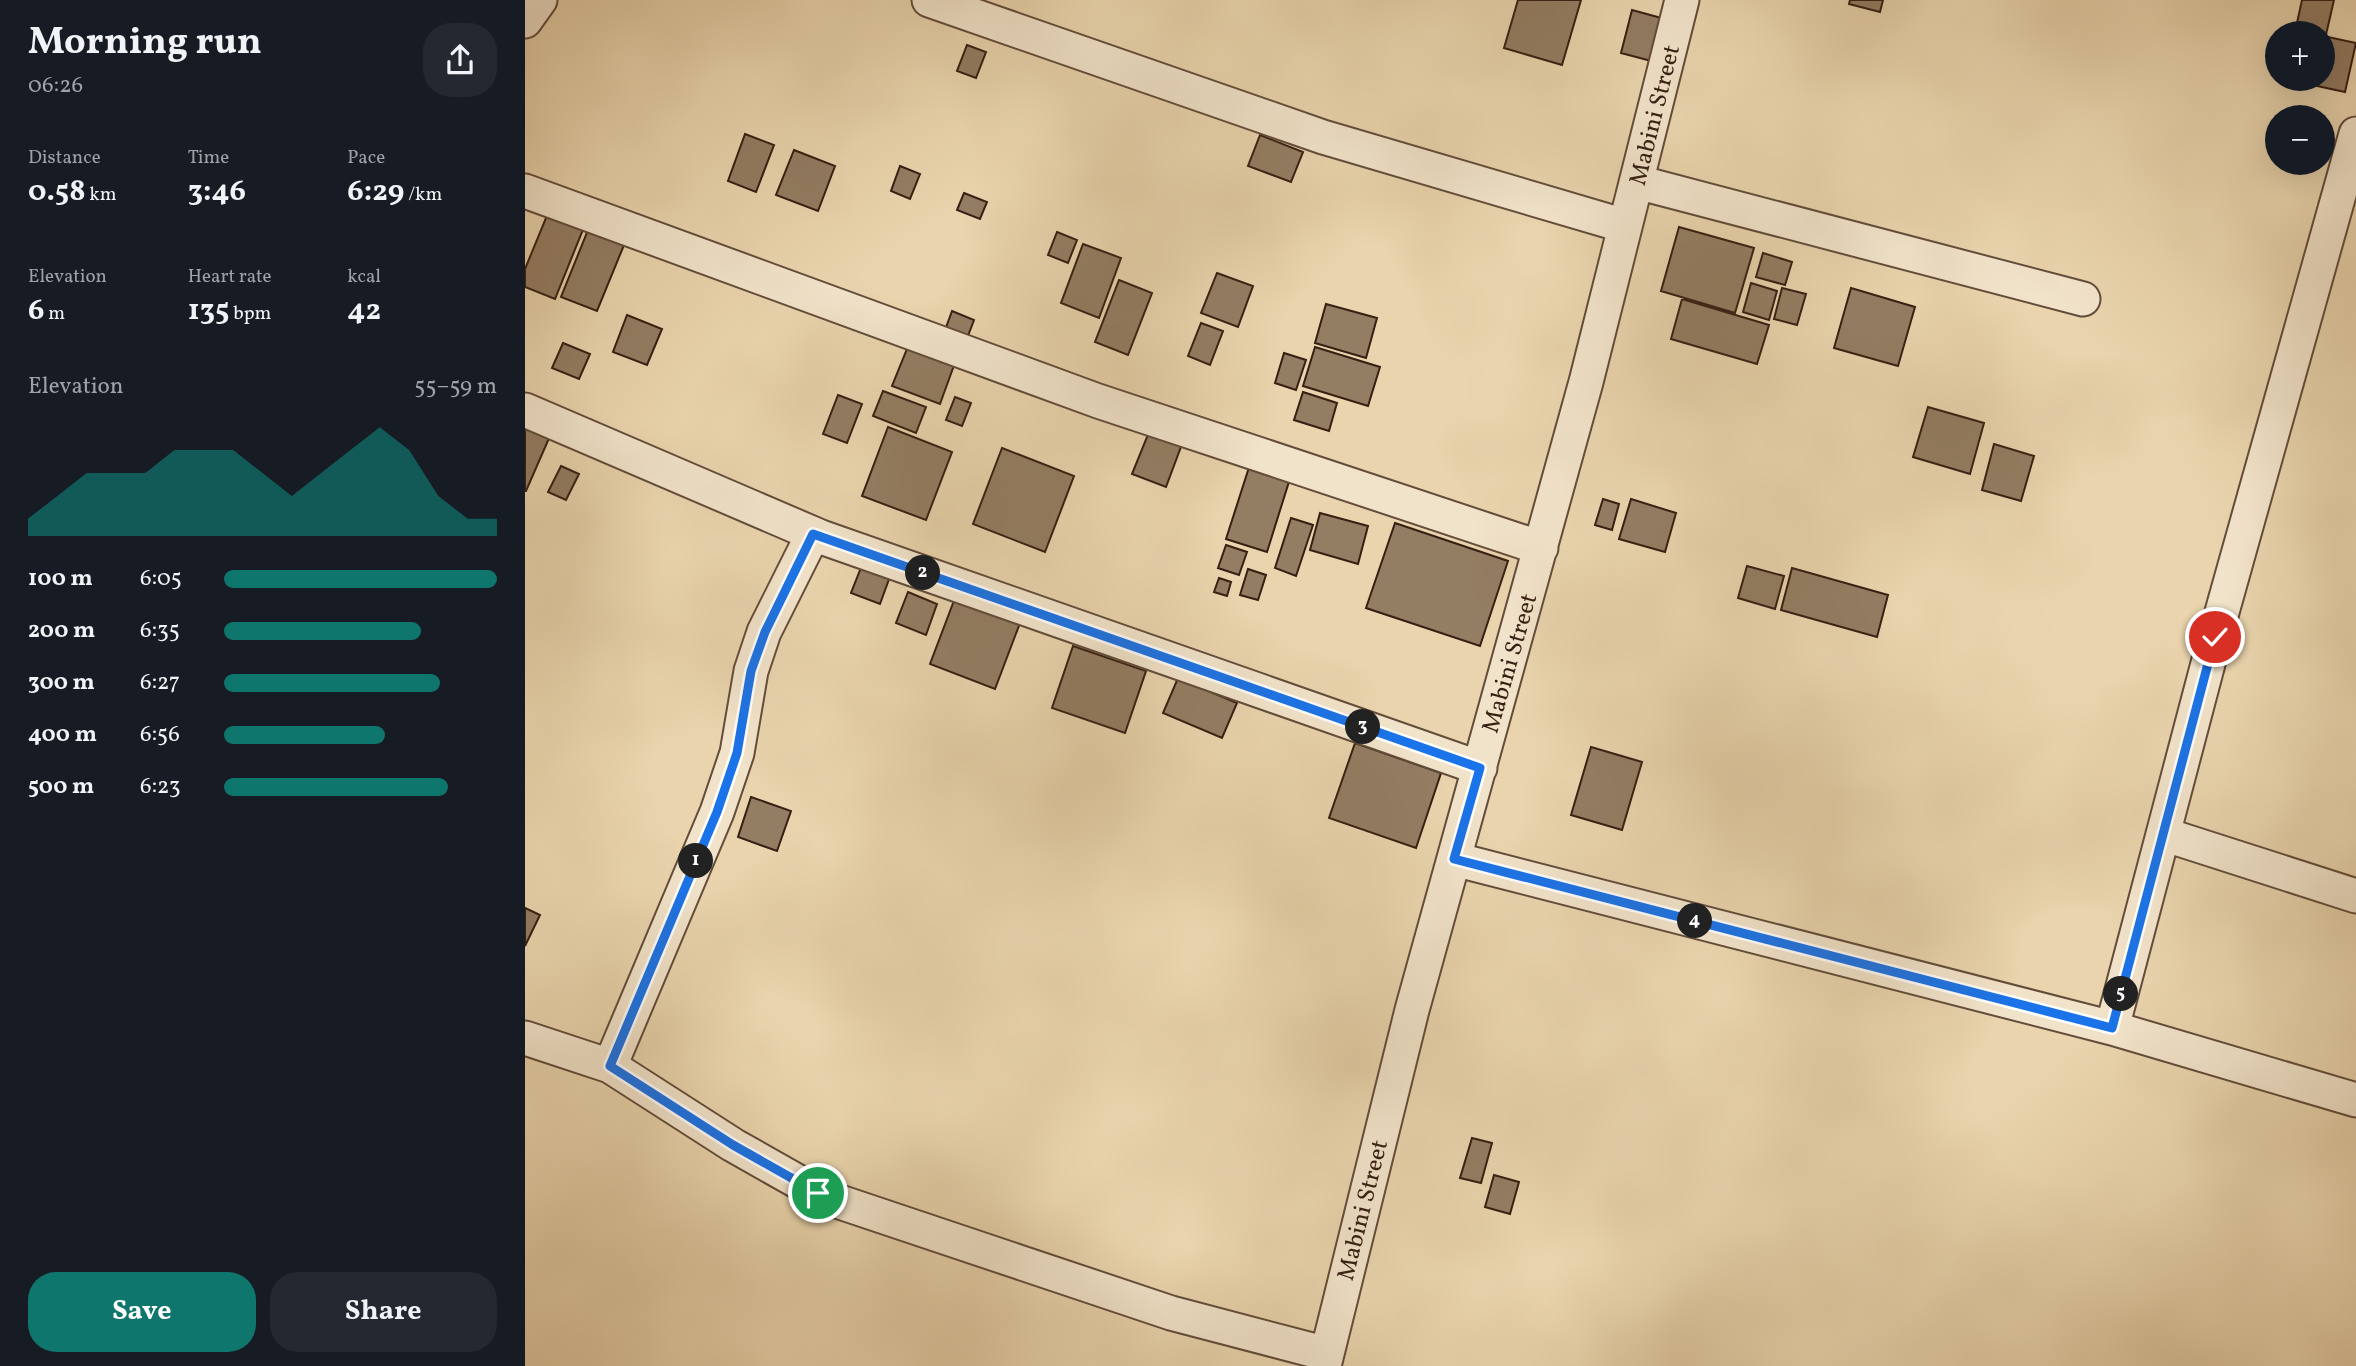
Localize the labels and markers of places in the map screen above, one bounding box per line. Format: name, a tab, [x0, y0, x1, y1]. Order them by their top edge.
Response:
pin: 2	[905, 556, 941, 590]
pin	[2185, 607, 2245, 667]
pin: 3	[1345, 710, 1381, 744]
pin: 1	[679, 844, 713, 878]
pin: 4	[1677, 904, 1713, 939]
pin: 5	[2103, 976, 2139, 1012]
pin	[788, 1163, 848, 1223]

